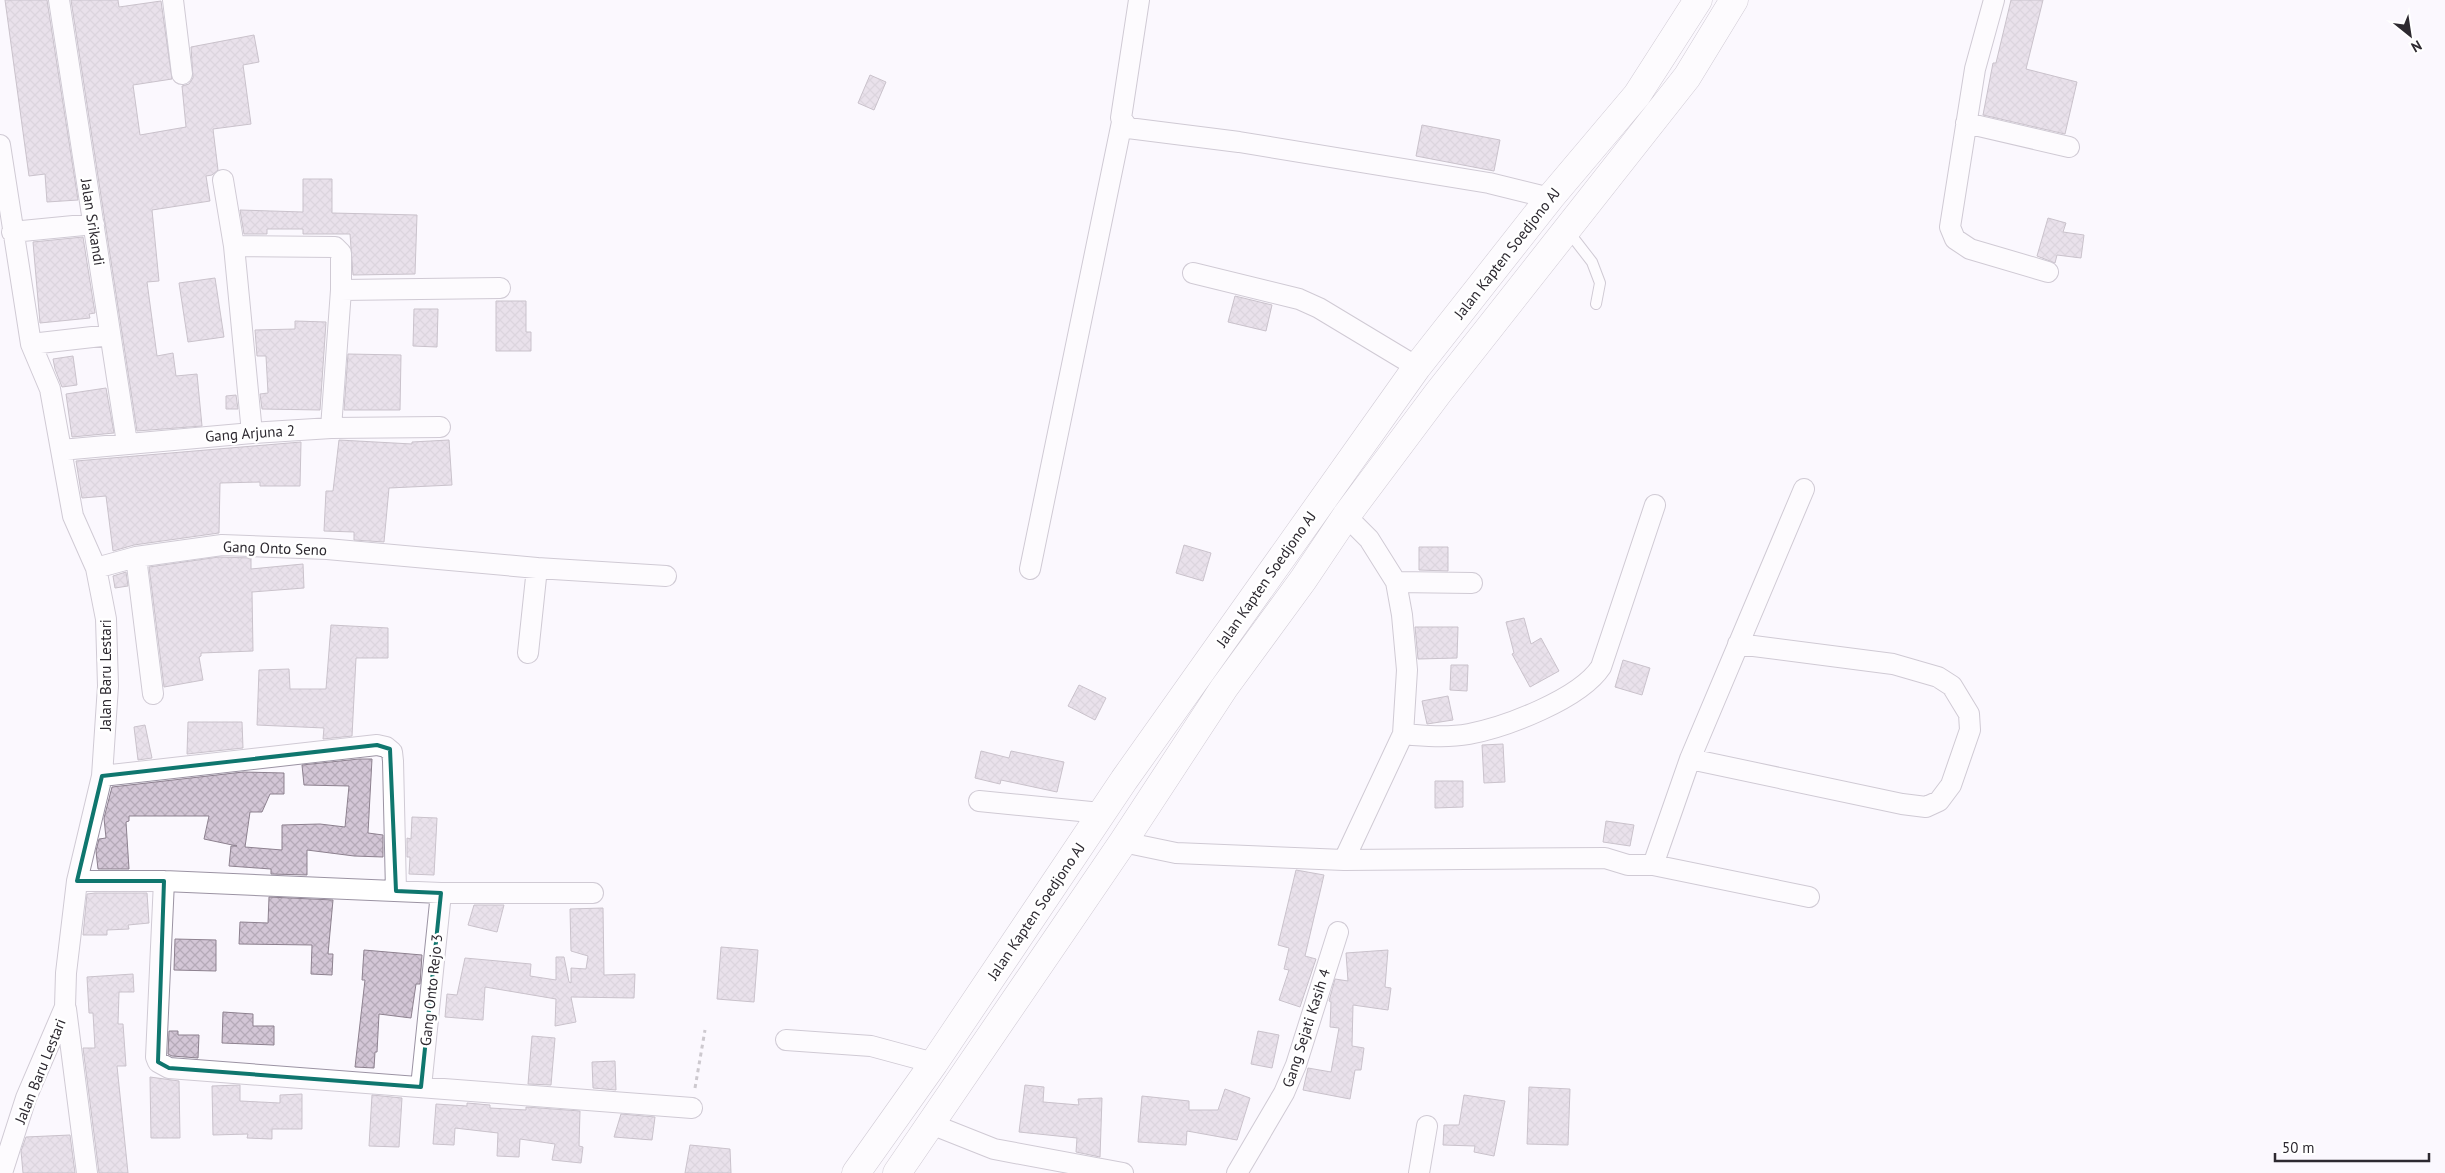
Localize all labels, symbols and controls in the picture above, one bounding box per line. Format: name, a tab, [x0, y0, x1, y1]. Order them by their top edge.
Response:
north arrow	[2385, 10, 2435, 60]
text: N	[2408, 36, 2425, 56]
street label: Jalan Srikandi	[77, 176, 109, 267]
street label: Jalan Kapten Soedjono AJ	[1449, 184, 1564, 323]
street label: Gang Arjuna 2	[204, 420, 296, 446]
street label: Jalan Kapten Soedjono AJ	[1211, 507, 1320, 651]
street label: Gang Onto Seno	[223, 537, 327, 559]
street label: Jalan Baru Lestari	[96, 619, 115, 732]
street label: Jalan Kapten Soedjono AJ	[982, 839, 1089, 984]
street label: Gang Onto Rejo 3	[416, 933, 446, 1047]
street label: Gang Sejati Kasih 4	[1278, 966, 1334, 1090]
street label: Jalan Baru Lestari	[10, 1016, 70, 1127]
scale bar	[2275, 1130, 2429, 1162]
text: 50 m	[2282, 1138, 2315, 1157]

